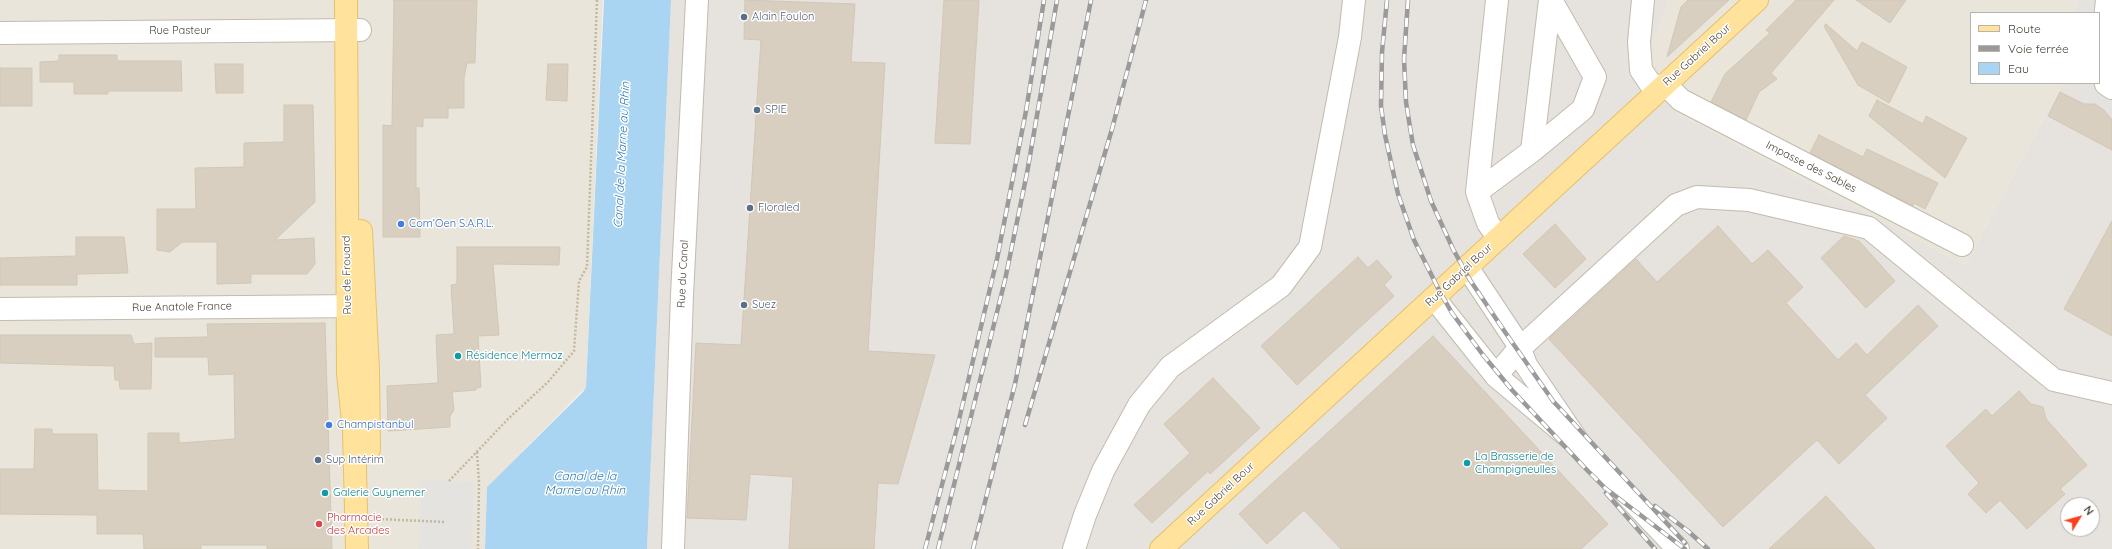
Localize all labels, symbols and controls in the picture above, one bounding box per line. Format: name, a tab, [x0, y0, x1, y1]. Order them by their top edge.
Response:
place label: Alain Foulon	[752, 10, 814, 24]
marker: Alain Foulon	[739, 12, 749, 22]
legend	[1970, 12, 2100, 84]
street label: Rue Gabriel Bour	[1660, 21, 1734, 89]
text: Route	[2008, 21, 2041, 36]
street label: Rue Pasteur	[149, 24, 211, 38]
text: Voie ferrée	[2008, 41, 2069, 56]
text: Eau	[2008, 61, 2029, 76]
water label: Canal de la Marne au Rhin	[611, 82, 633, 228]
place label: SPIE	[765, 103, 787, 117]
marker: SPIE	[752, 105, 762, 115]
street label: Impasse des Sables	[1763, 138, 1859, 196]
place label: Floraled	[758, 201, 799, 215]
marker: Floraled	[745, 203, 755, 213]
place label: Com’Oen S.A.R.L.	[409, 217, 494, 231]
marker: Com’Oen S.A.R.L.	[396, 219, 406, 229]
street label: Rue de Frouard	[340, 235, 354, 315]
street label: Rue du Canal	[675, 240, 691, 308]
street label: Rue Gabriel Bour	[1423, 241, 1495, 309]
place label: Suez	[752, 298, 776, 312]
street label: Rue Anatole France	[132, 300, 232, 314]
marker: Suez	[739, 300, 749, 310]
place label: Résidence Mermoz	[466, 349, 563, 363]
marker: Résidence Mermoz	[453, 351, 463, 361]
place label: Champistanbul	[337, 418, 414, 432]
marker: Champistanbul	[324, 420, 334, 430]
place label: La Brasserie de Champigneulles	[1475, 450, 1556, 476]
place label: Sup Intérim	[326, 453, 384, 467]
marker: Sup Intérim	[313, 455, 323, 465]
marker: La Brasserie de Champigneulles	[1462, 458, 1472, 468]
street label: Rue Gabriel Bour	[1185, 460, 1257, 528]
water label: Canal de la Marne au Rhin	[545, 469, 625, 497]
place label: Galerie Guynemer	[333, 486, 425, 500]
marker: Galerie Guynemer	[320, 488, 330, 498]
north arrow	[2060, 497, 2100, 537]
text: N	[2081, 503, 2097, 518]
place label: Pharmacie des Arcades	[327, 511, 390, 537]
marker: Pharmacie des Arcades	[314, 519, 324, 529]

